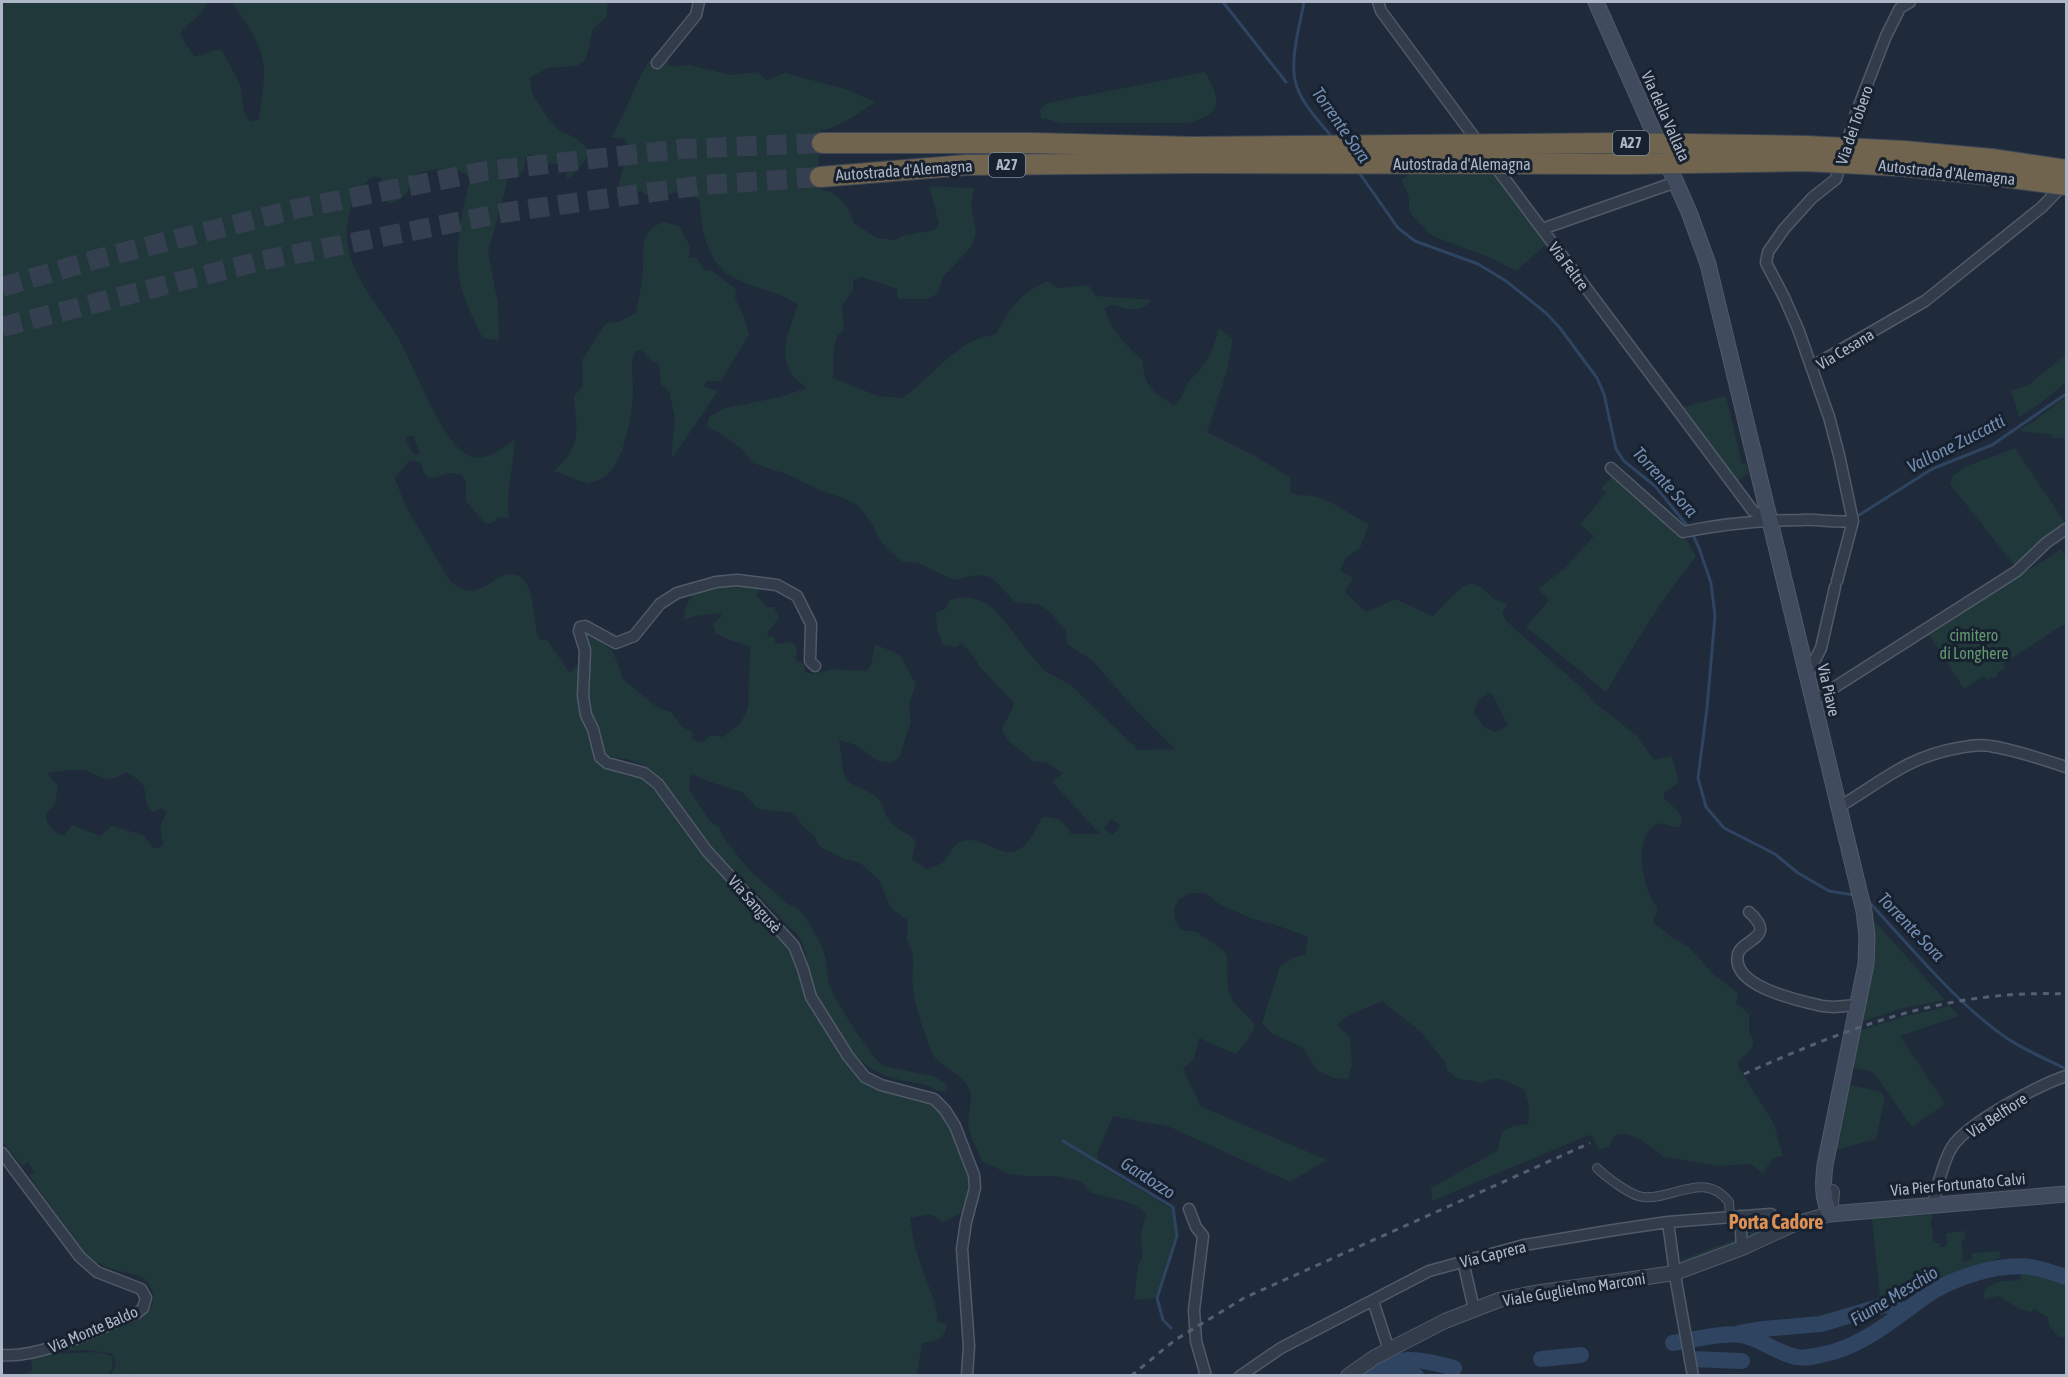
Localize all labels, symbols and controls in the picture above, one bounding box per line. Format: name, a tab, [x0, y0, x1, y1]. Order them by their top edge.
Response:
street label: Via della Vallata	[1638, 68, 1694, 164]
water label: Torrente Sora	[1308, 83, 1375, 167]
street label: Via dei Tobero	[1832, 83, 1876, 167]
road number: A27	[1613, 131, 1649, 155]
road number: A27	[989, 153, 1025, 177]
street label: Autostrada d'Alemagna	[1393, 155, 1531, 174]
street label: Autostrada d'Alemagna	[835, 156, 973, 185]
street label: Autostrada d'Alemagna	[1878, 156, 2016, 189]
street label: Via Feltre	[1545, 238, 1593, 294]
street label: Via Cesana	[1813, 325, 1877, 373]
water label: Vallone Zuccatti	[1903, 410, 2008, 477]
water label: Torrente Sora	[1628, 442, 1703, 522]
park label: cimitero di Longhere	[1940, 626, 2008, 663]
street label: Via Piave	[1814, 662, 1844, 718]
street label: Via Sangusè	[724, 872, 785, 937]
water label: Torrente Sora	[1874, 888, 1950, 966]
street label: Via Belfiore	[1964, 1089, 2030, 1141]
water label: Gardozzo	[1117, 1152, 1179, 1203]
street label: Via Pier Fortunato Calvi	[1890, 1169, 2026, 1199]
district label: Porta Cadore	[1729, 1210, 1823, 1233]
street label: Via Caprera	[1458, 1237, 1528, 1272]
water label: Fiume Meschio	[1846, 1261, 1941, 1330]
street label: Viale Guglielmo Marconi	[1501, 1269, 1647, 1310]
street label: Via Monte Baldo	[46, 1302, 140, 1356]

